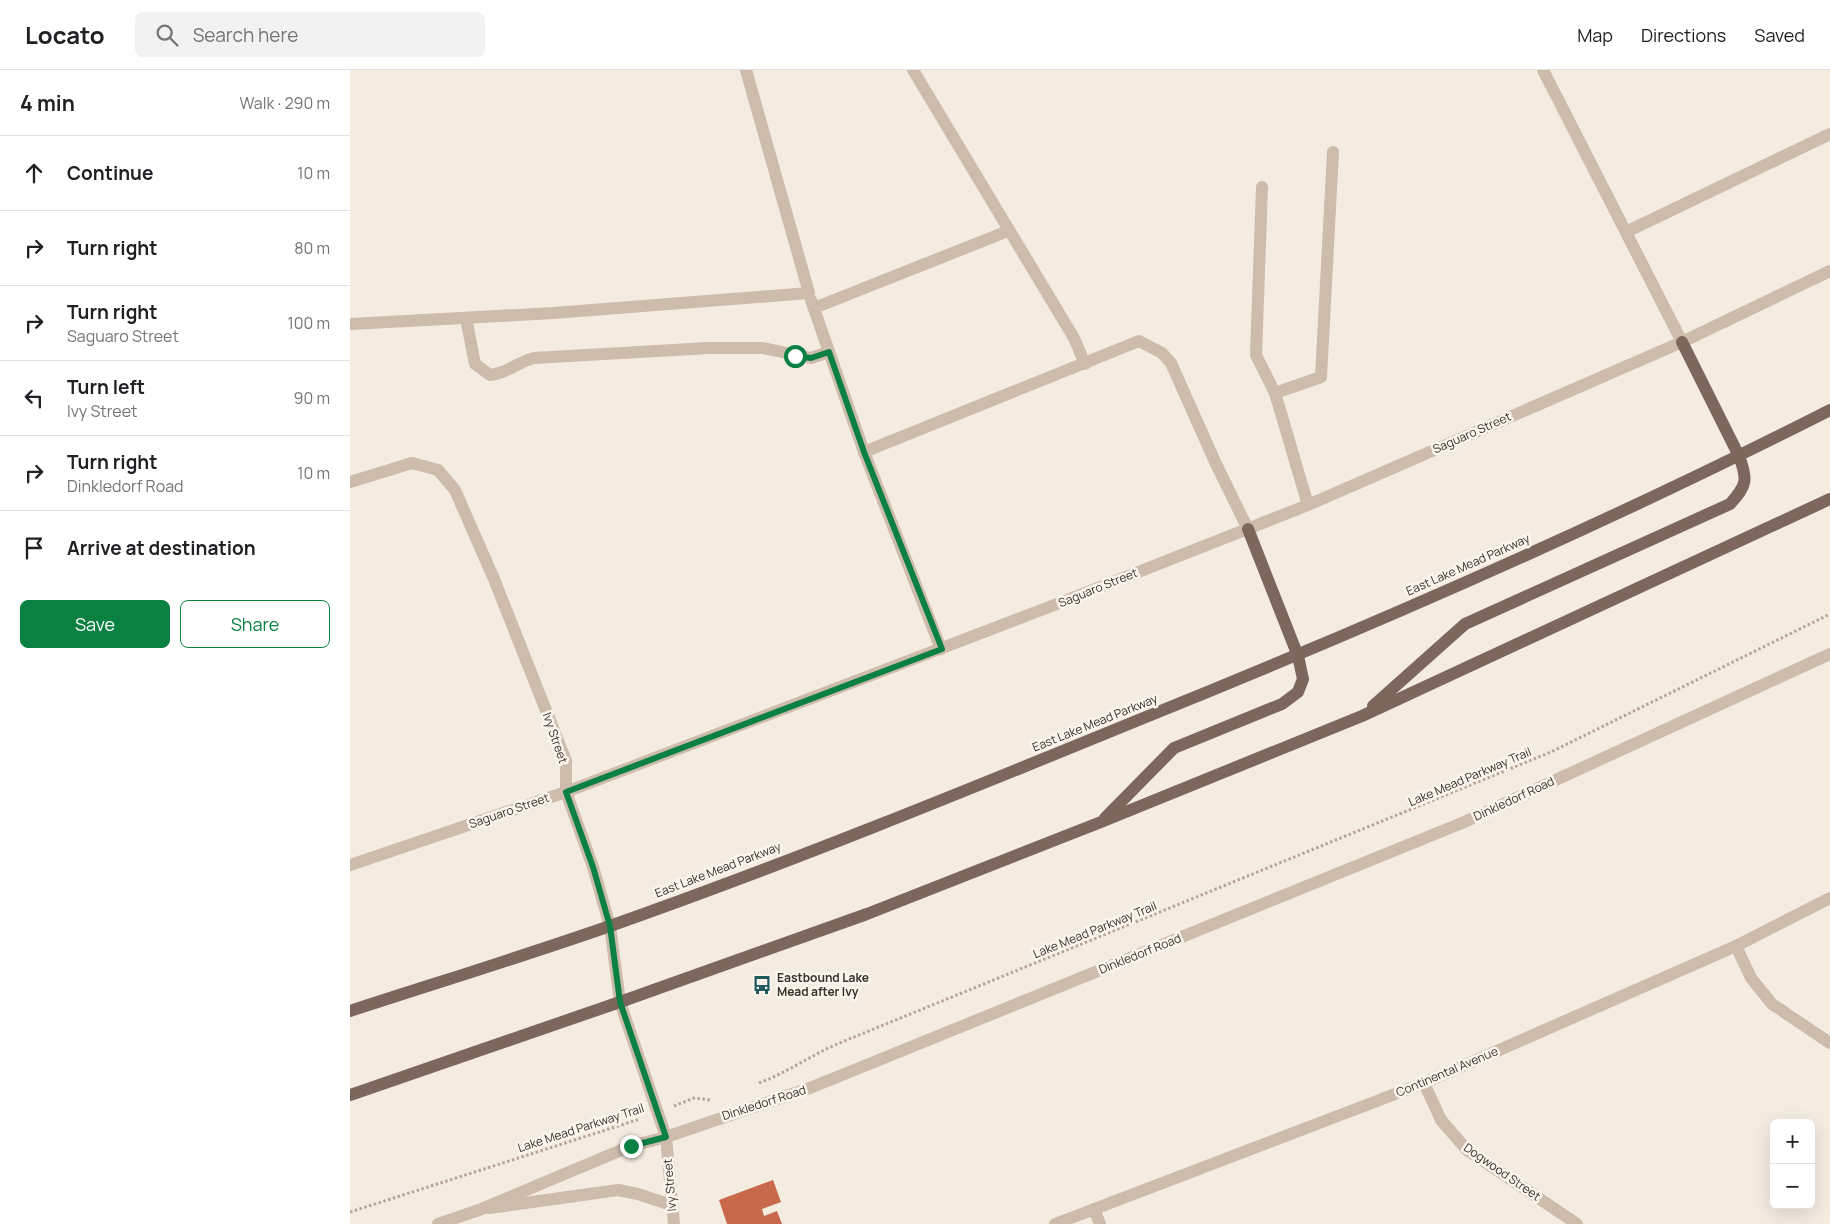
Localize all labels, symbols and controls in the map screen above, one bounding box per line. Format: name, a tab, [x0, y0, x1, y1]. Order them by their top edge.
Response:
search box	[135, 12, 485, 57]
text: Locato	[25, 18, 105, 51]
icon: search	[153, 21, 181, 49]
text: Search here	[193, 22, 298, 48]
text: Map	[1577, 23, 1613, 47]
text: Directions	[1641, 23, 1726, 47]
text: Saved	[1754, 23, 1805, 47]
text: 4 min	[20, 89, 75, 117]
text: Walk · 290 m	[240, 92, 330, 114]
icon: ahead	[20, 159, 48, 187]
text: Continue	[67, 160, 153, 186]
text: 10 m	[297, 162, 330, 184]
icon: right	[20, 234, 48, 262]
text: Turn right	[67, 235, 157, 261]
text: 80 m	[294, 237, 330, 259]
text: Turn right	[67, 299, 157, 325]
icon: right	[20, 309, 48, 337]
text: 100 m	[287, 312, 330, 334]
text: Saguaro Street	[67, 325, 179, 347]
route start	[784, 345, 807, 368]
text: Turn left	[67, 374, 145, 400]
icon: left	[20, 384, 48, 412]
text: 90 m	[294, 387, 330, 409]
text: Ivy Street	[67, 400, 137, 422]
street label: Saguaro Street	[1430, 408, 1514, 457]
text: Turn right	[67, 449, 157, 475]
icon: right	[20, 459, 48, 487]
text: 10 m	[297, 462, 330, 484]
text: Dinkledorf Road	[67, 475, 184, 497]
street label: East Lake Mead Parkway	[1403, 529, 1533, 599]
icon: arrive	[20, 534, 48, 562]
text: Arrive at destination	[67, 535, 256, 561]
street label: Saguaro Street	[1056, 564, 1140, 611]
button: Save	[20, 600, 170, 648]
button: Share	[180, 600, 330, 648]
street label: East Lake Mead Parkway	[1030, 689, 1161, 755]
street label: Ivy Street	[539, 710, 572, 766]
street label: Lake Mead Parkway Trail	[1406, 743, 1534, 810]
street label: Dinkledorf Road	[1471, 772, 1557, 825]
street label: Saguaro Street	[466, 789, 551, 832]
street label: East Lake Mead Parkway	[652, 837, 784, 901]
street label: Lake Mead Parkway Trail	[1030, 897, 1159, 962]
street label: Dinkledorf Road	[1096, 929, 1184, 978]
place label: Eastbound Lake Mead after Ivy	[777, 969, 869, 1000]
bus stop icon: Eastbound Lake Mead after Ivy	[751, 974, 773, 996]
street label: Continental Avenue	[1393, 1042, 1500, 1101]
street label: Dinkledorf Road	[720, 1081, 808, 1124]
street label: Lake Mead Parkway Trail	[515, 1099, 646, 1156]
map controls	[1770, 1119, 1815, 1209]
button: +	[1770, 1119, 1815, 1164]
route end	[620, 1135, 643, 1158]
street label: Dogwood Street	[1460, 1139, 1544, 1205]
street label: Ivy Street	[659, 1158, 680, 1212]
button: −	[1770, 1164, 1815, 1209]

